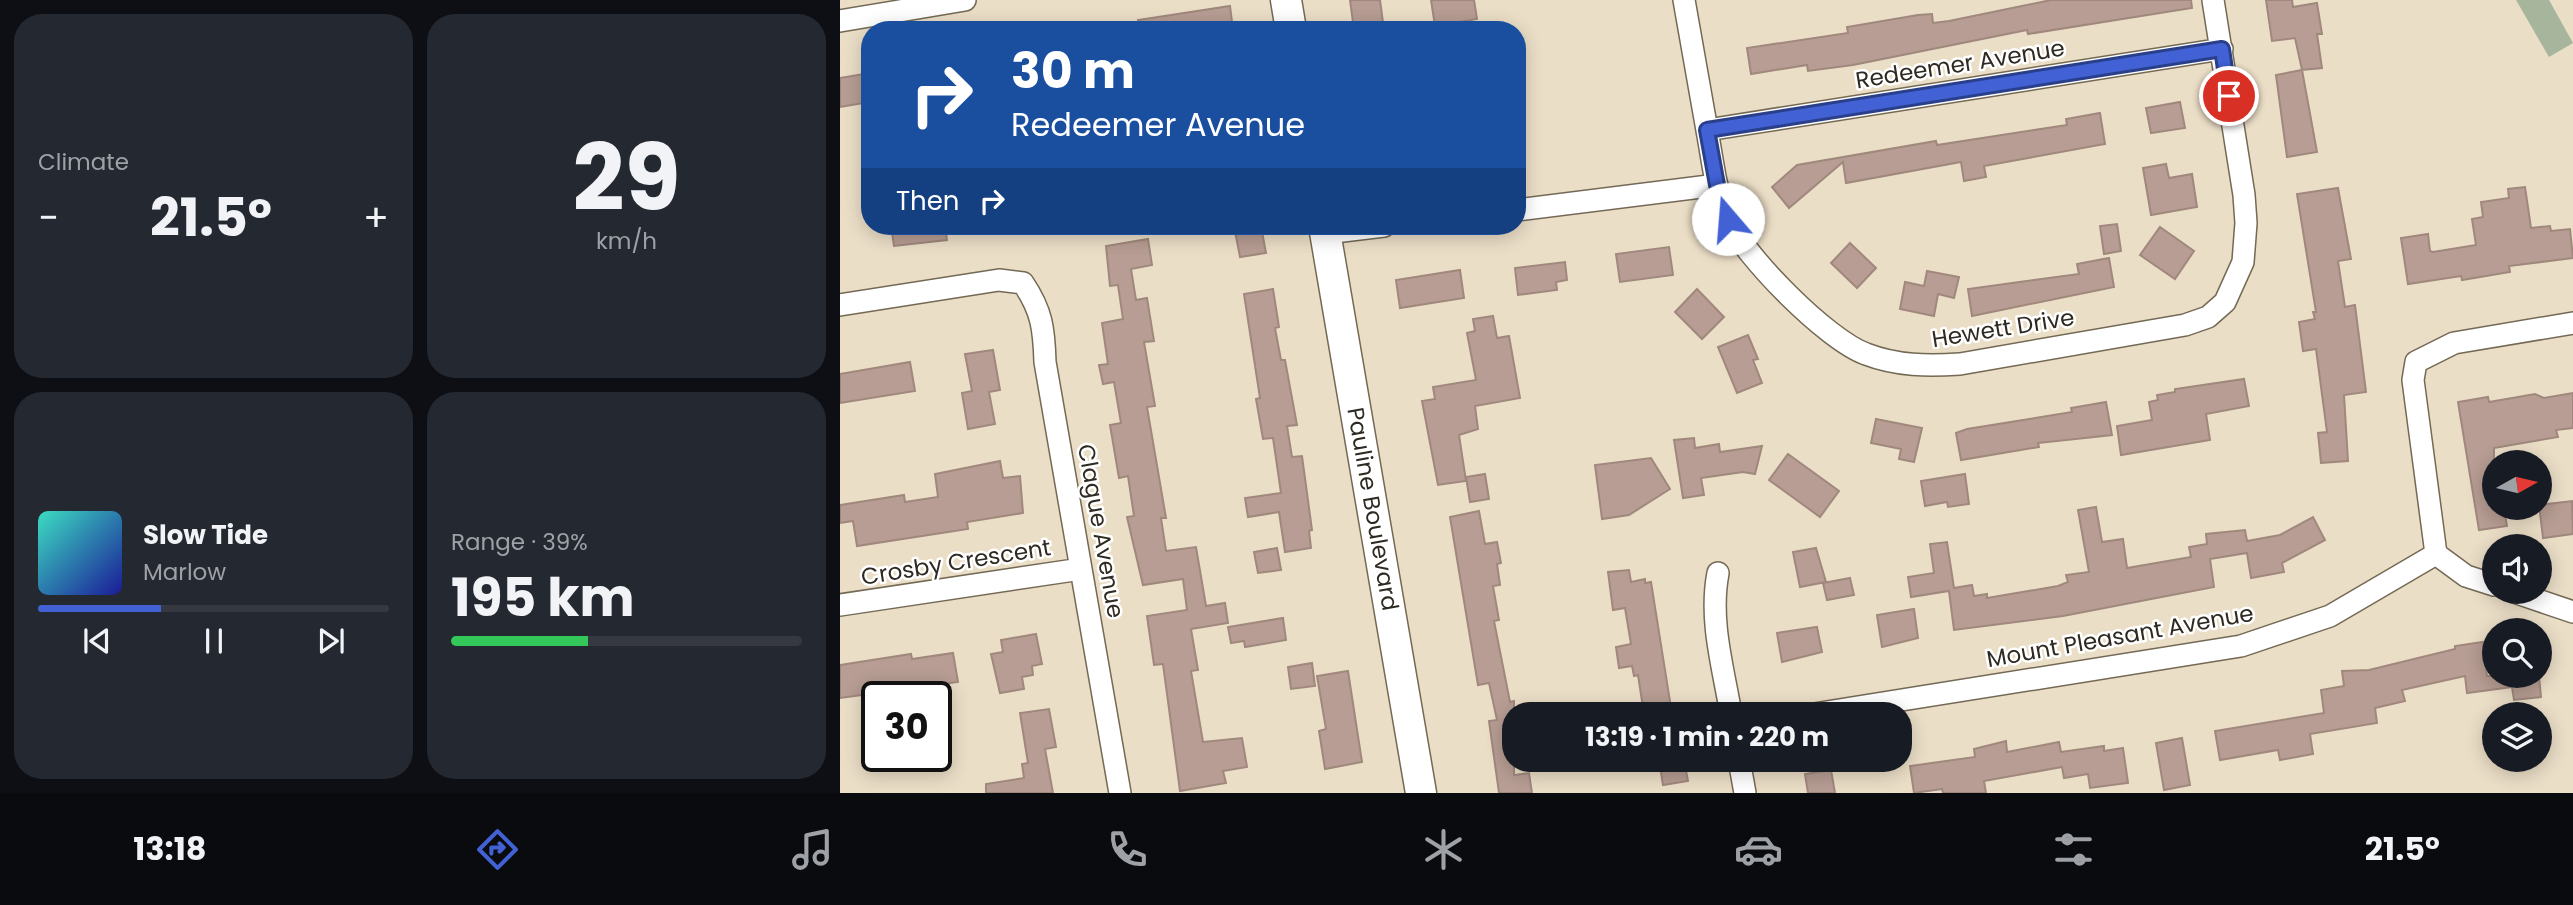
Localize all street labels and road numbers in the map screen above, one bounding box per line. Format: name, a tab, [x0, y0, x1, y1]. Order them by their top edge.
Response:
street label: Redeemer Avenue	[1853, 32, 2067, 96]
street label: Hewett Drive	[1929, 301, 2077, 355]
street label: Pauline Boulevard	[1339, 405, 1407, 613]
street label: Clague Avenue	[1070, 442, 1132, 620]
street label: Crosby Crescent	[859, 531, 1053, 593]
street label: Mount Pleasant Avenue	[1984, 597, 2256, 675]

